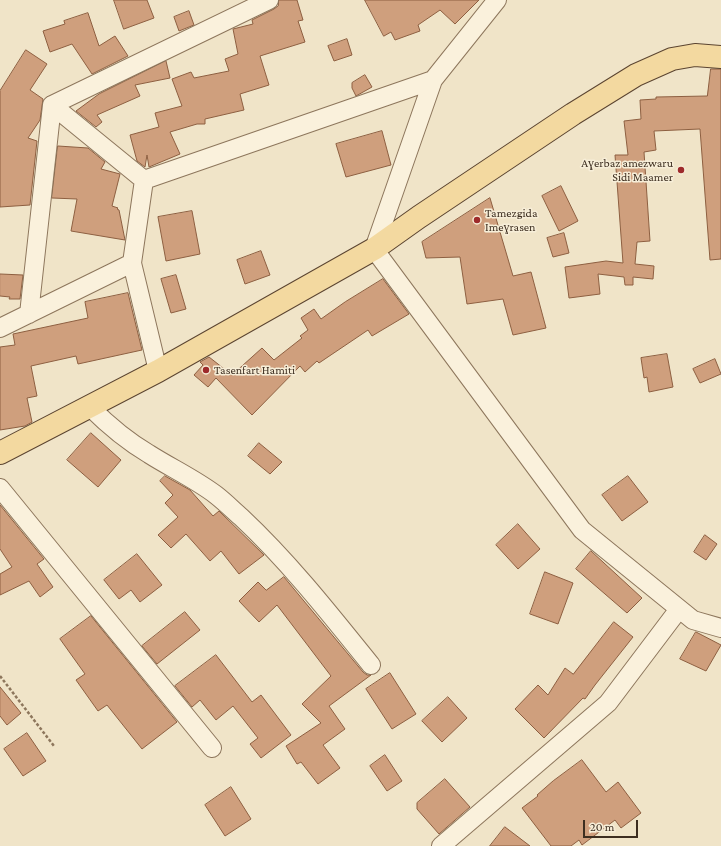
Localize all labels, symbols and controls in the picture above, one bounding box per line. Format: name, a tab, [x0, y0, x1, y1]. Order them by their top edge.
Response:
place label: Aɣerbaz amezwaru Sidi Maamer	[581, 156, 673, 184]
marker: Aɣerbaz amezwaru Sidi Maamer	[676, 165, 686, 175]
place label: Tamezgida Imeɣrasen	[485, 206, 537, 234]
marker: Tamezgida Imeɣrasen	[472, 215, 482, 225]
place label: Tasenfart Hamiti	[214, 363, 295, 377]
marker: Tasenfart Hamiti	[201, 365, 211, 375]
scale bar	[585, 812, 640, 838]
text: 20 m	[590, 820, 614, 834]

